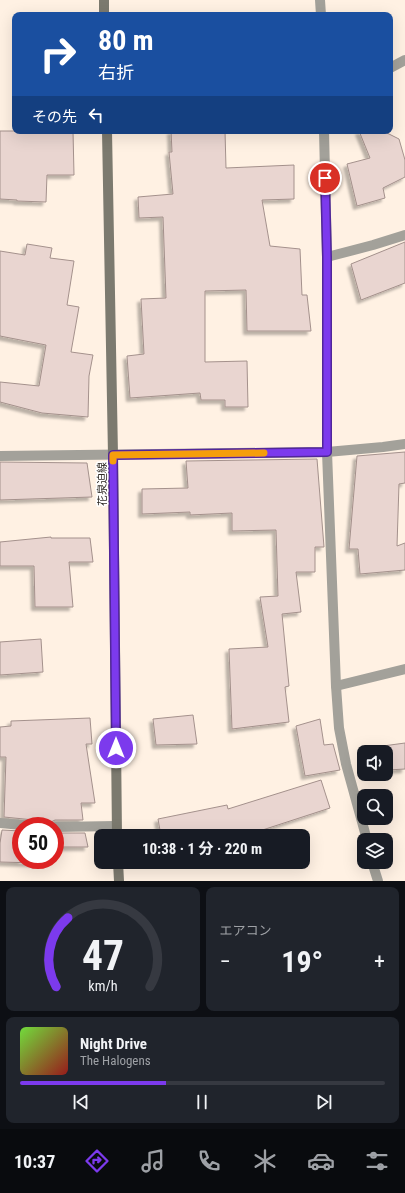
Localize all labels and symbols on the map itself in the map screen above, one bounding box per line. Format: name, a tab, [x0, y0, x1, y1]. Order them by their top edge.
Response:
pin	[308, 161, 342, 195]
street label: 花泉迫線	[96, 462, 109, 506]
position arrow	[95, 727, 137, 769]
speed limit sign: 50	[12, 817, 64, 869]

